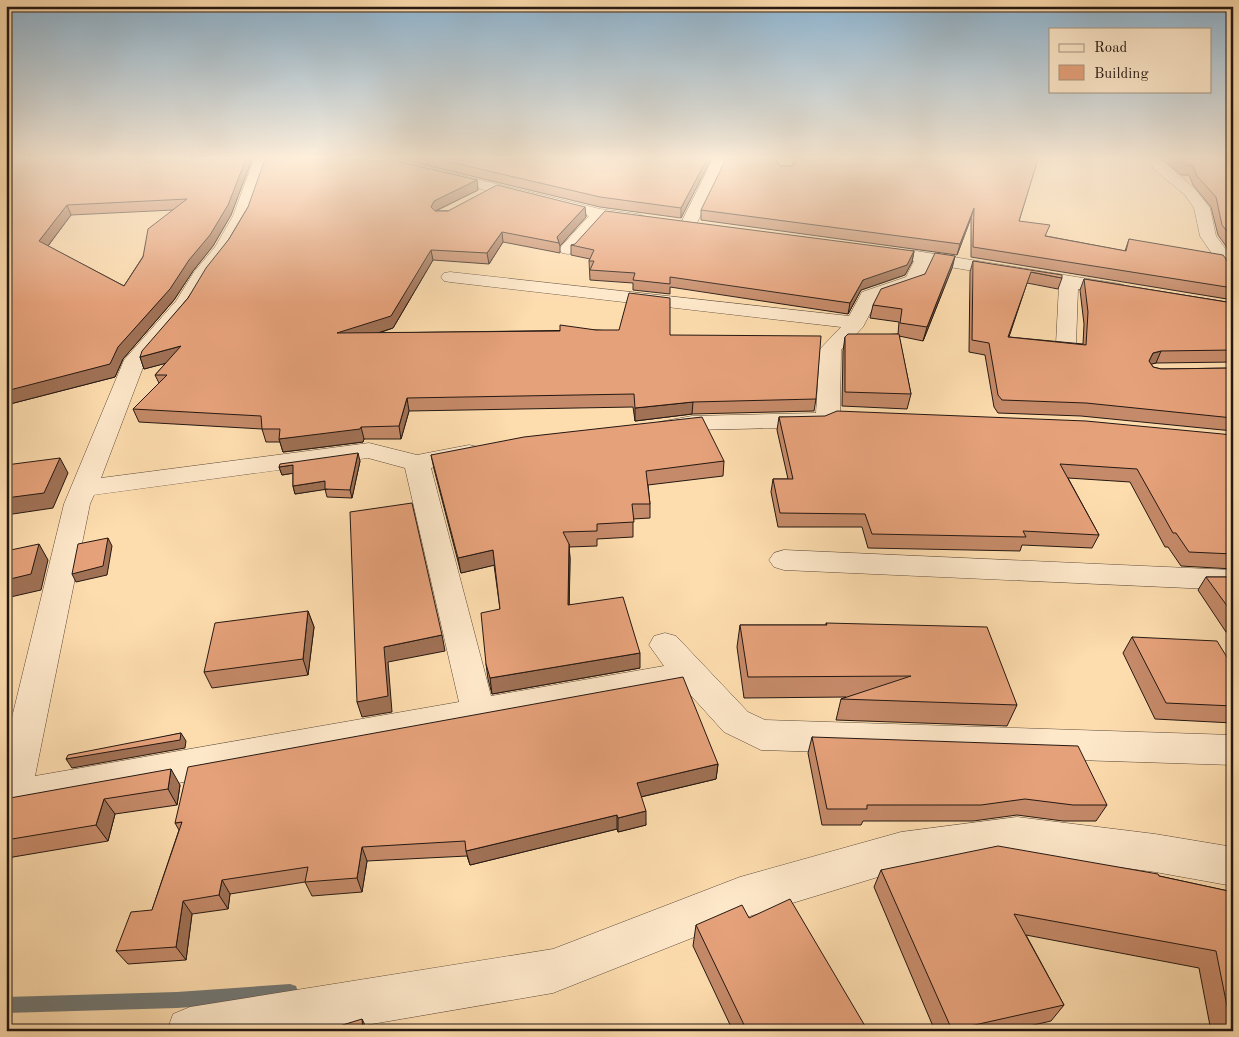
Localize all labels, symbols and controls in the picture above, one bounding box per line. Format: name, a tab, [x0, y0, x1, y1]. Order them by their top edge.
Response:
legend	[1049, 28, 1212, 92]
text: Road	[1094, 41, 1128, 56]
text: Building	[1094, 67, 1149, 82]

